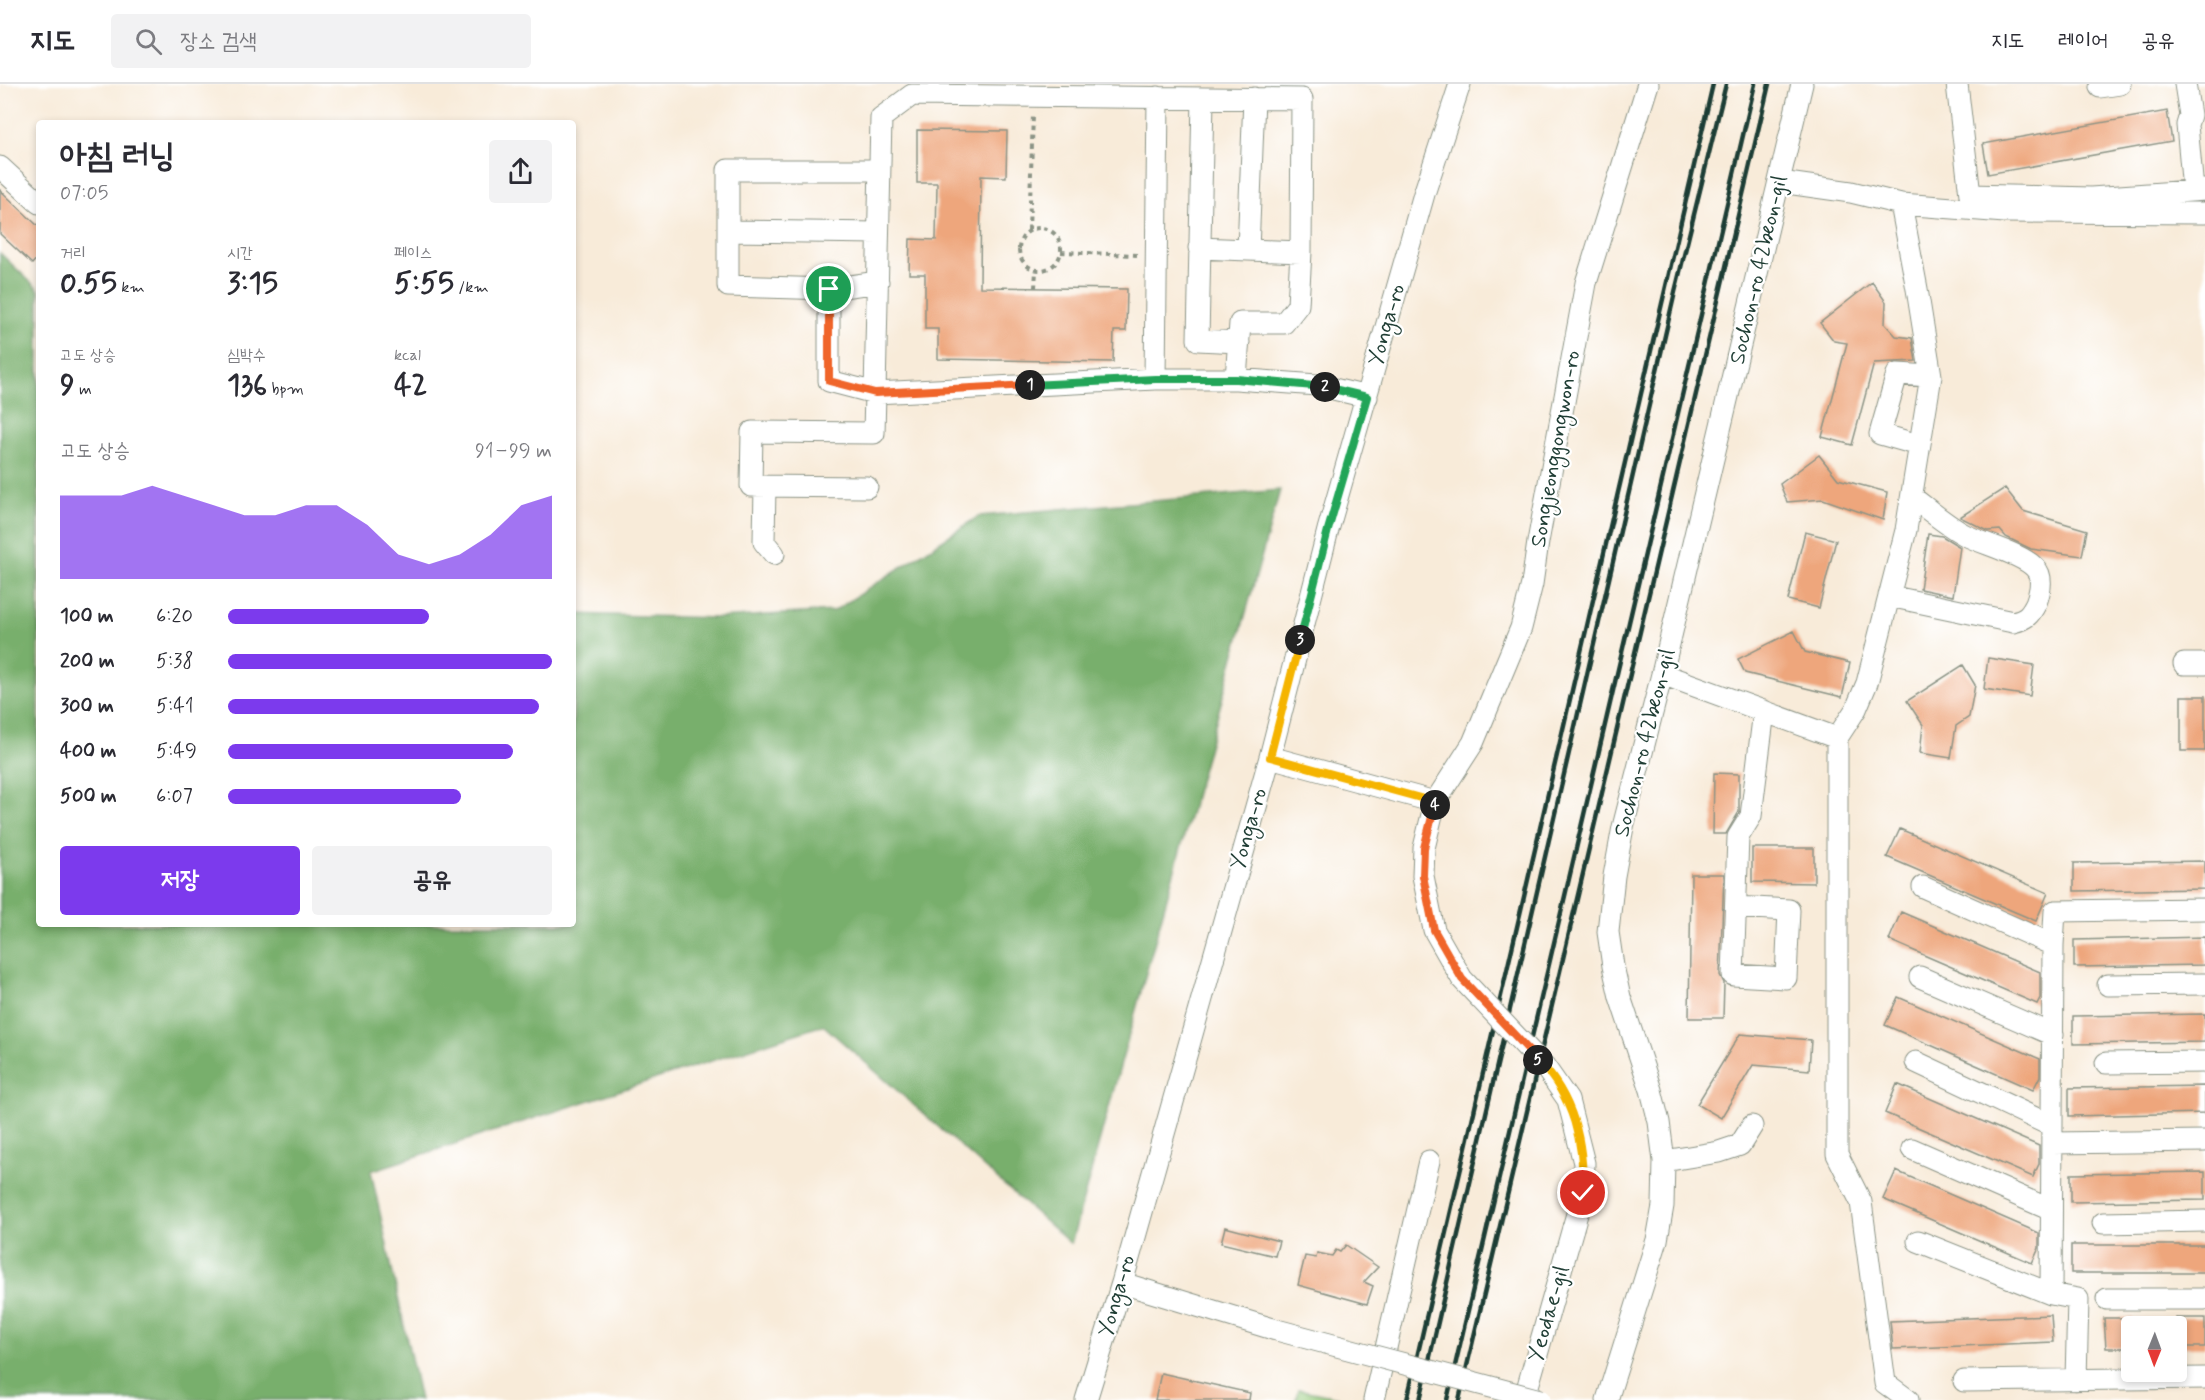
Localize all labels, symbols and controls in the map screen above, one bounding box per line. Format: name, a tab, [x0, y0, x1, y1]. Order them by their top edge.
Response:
search box	[111, 14, 531, 68]
text: 지도	[30, 23, 75, 60]
icon: search	[132, 25, 165, 58]
text: 지도	[1991, 27, 2025, 55]
text: 레이어	[2058, 27, 2108, 55]
text: 공유	[2141, 27, 2175, 55]
text: 장소 검색	[180, 28, 257, 56]
text: 아침 러닝	[60, 135, 175, 179]
button: share	[489, 140, 552, 203]
street label: Sochon-ro 42beon-gil	[1724, 173, 1795, 367]
text: 07:05	[60, 180, 108, 207]
text: 거리	[60, 243, 86, 264]
text: 시간	[227, 243, 253, 264]
text: 페이스	[394, 243, 433, 264]
pin	[803, 263, 854, 314]
text: 0.55	[60, 264, 117, 303]
text: 3:15	[227, 264, 278, 303]
text: 5:55	[394, 264, 454, 303]
icon: arrive	[812, 272, 845, 305]
text: km	[117, 277, 145, 298]
text: /km	[454, 277, 489, 298]
street label: Yonga-ro	[1362, 281, 1415, 370]
text: 고도 상승	[60, 345, 116, 366]
text: 심박수	[227, 345, 266, 366]
text: kcal	[394, 345, 421, 366]
street label: Songjeonggongwon-ro	[1525, 348, 1590, 550]
text: 9	[60, 366, 75, 405]
text: 136	[227, 366, 267, 405]
text: 42	[394, 366, 427, 405]
pin: 1	[1015, 370, 1045, 400]
pin: 2	[1310, 372, 1340, 402]
text: 1	[1026, 374, 1034, 395]
text: 2	[1321, 376, 1329, 397]
text: m	[75, 379, 92, 400]
text: bpm	[267, 379, 304, 400]
text: 고도 상승	[60, 438, 130, 465]
text: 91–99 m	[475, 438, 552, 465]
text: 100 m	[60, 603, 114, 630]
text: 6:20	[156, 603, 193, 630]
pin: 3	[1285, 625, 1315, 655]
text: 3	[1296, 629, 1304, 650]
street label: Sochon-ro 42beon-gil	[1608, 646, 1683, 840]
text: 200 m	[60, 648, 115, 675]
text: 5:38	[156, 648, 193, 675]
text: 300 m	[60, 693, 114, 720]
text: 5:41	[156, 693, 194, 720]
text: 400 m	[60, 738, 116, 765]
text: 5:49	[156, 738, 197, 765]
text: 500 m	[60, 783, 117, 810]
text: 6:07	[156, 783, 193, 810]
street label: Yonga-ro	[1224, 785, 1277, 874]
pin: 4	[1420, 790, 1450, 820]
text: 4	[1430, 794, 1440, 815]
button: 저장	[60, 846, 300, 915]
button: 공유	[312, 846, 552, 915]
pin: 5	[1523, 1045, 1553, 1075]
text: 5	[1533, 1049, 1543, 1070]
pin	[1557, 1167, 1608, 1218]
icon: check	[1566, 1176, 1599, 1209]
street label: Yonga-ro	[1092, 1252, 1145, 1341]
street label: Yeodae-gil	[1522, 1263, 1577, 1366]
north arrow	[2121, 1316, 2187, 1382]
map controls	[2121, 1316, 2187, 1382]

